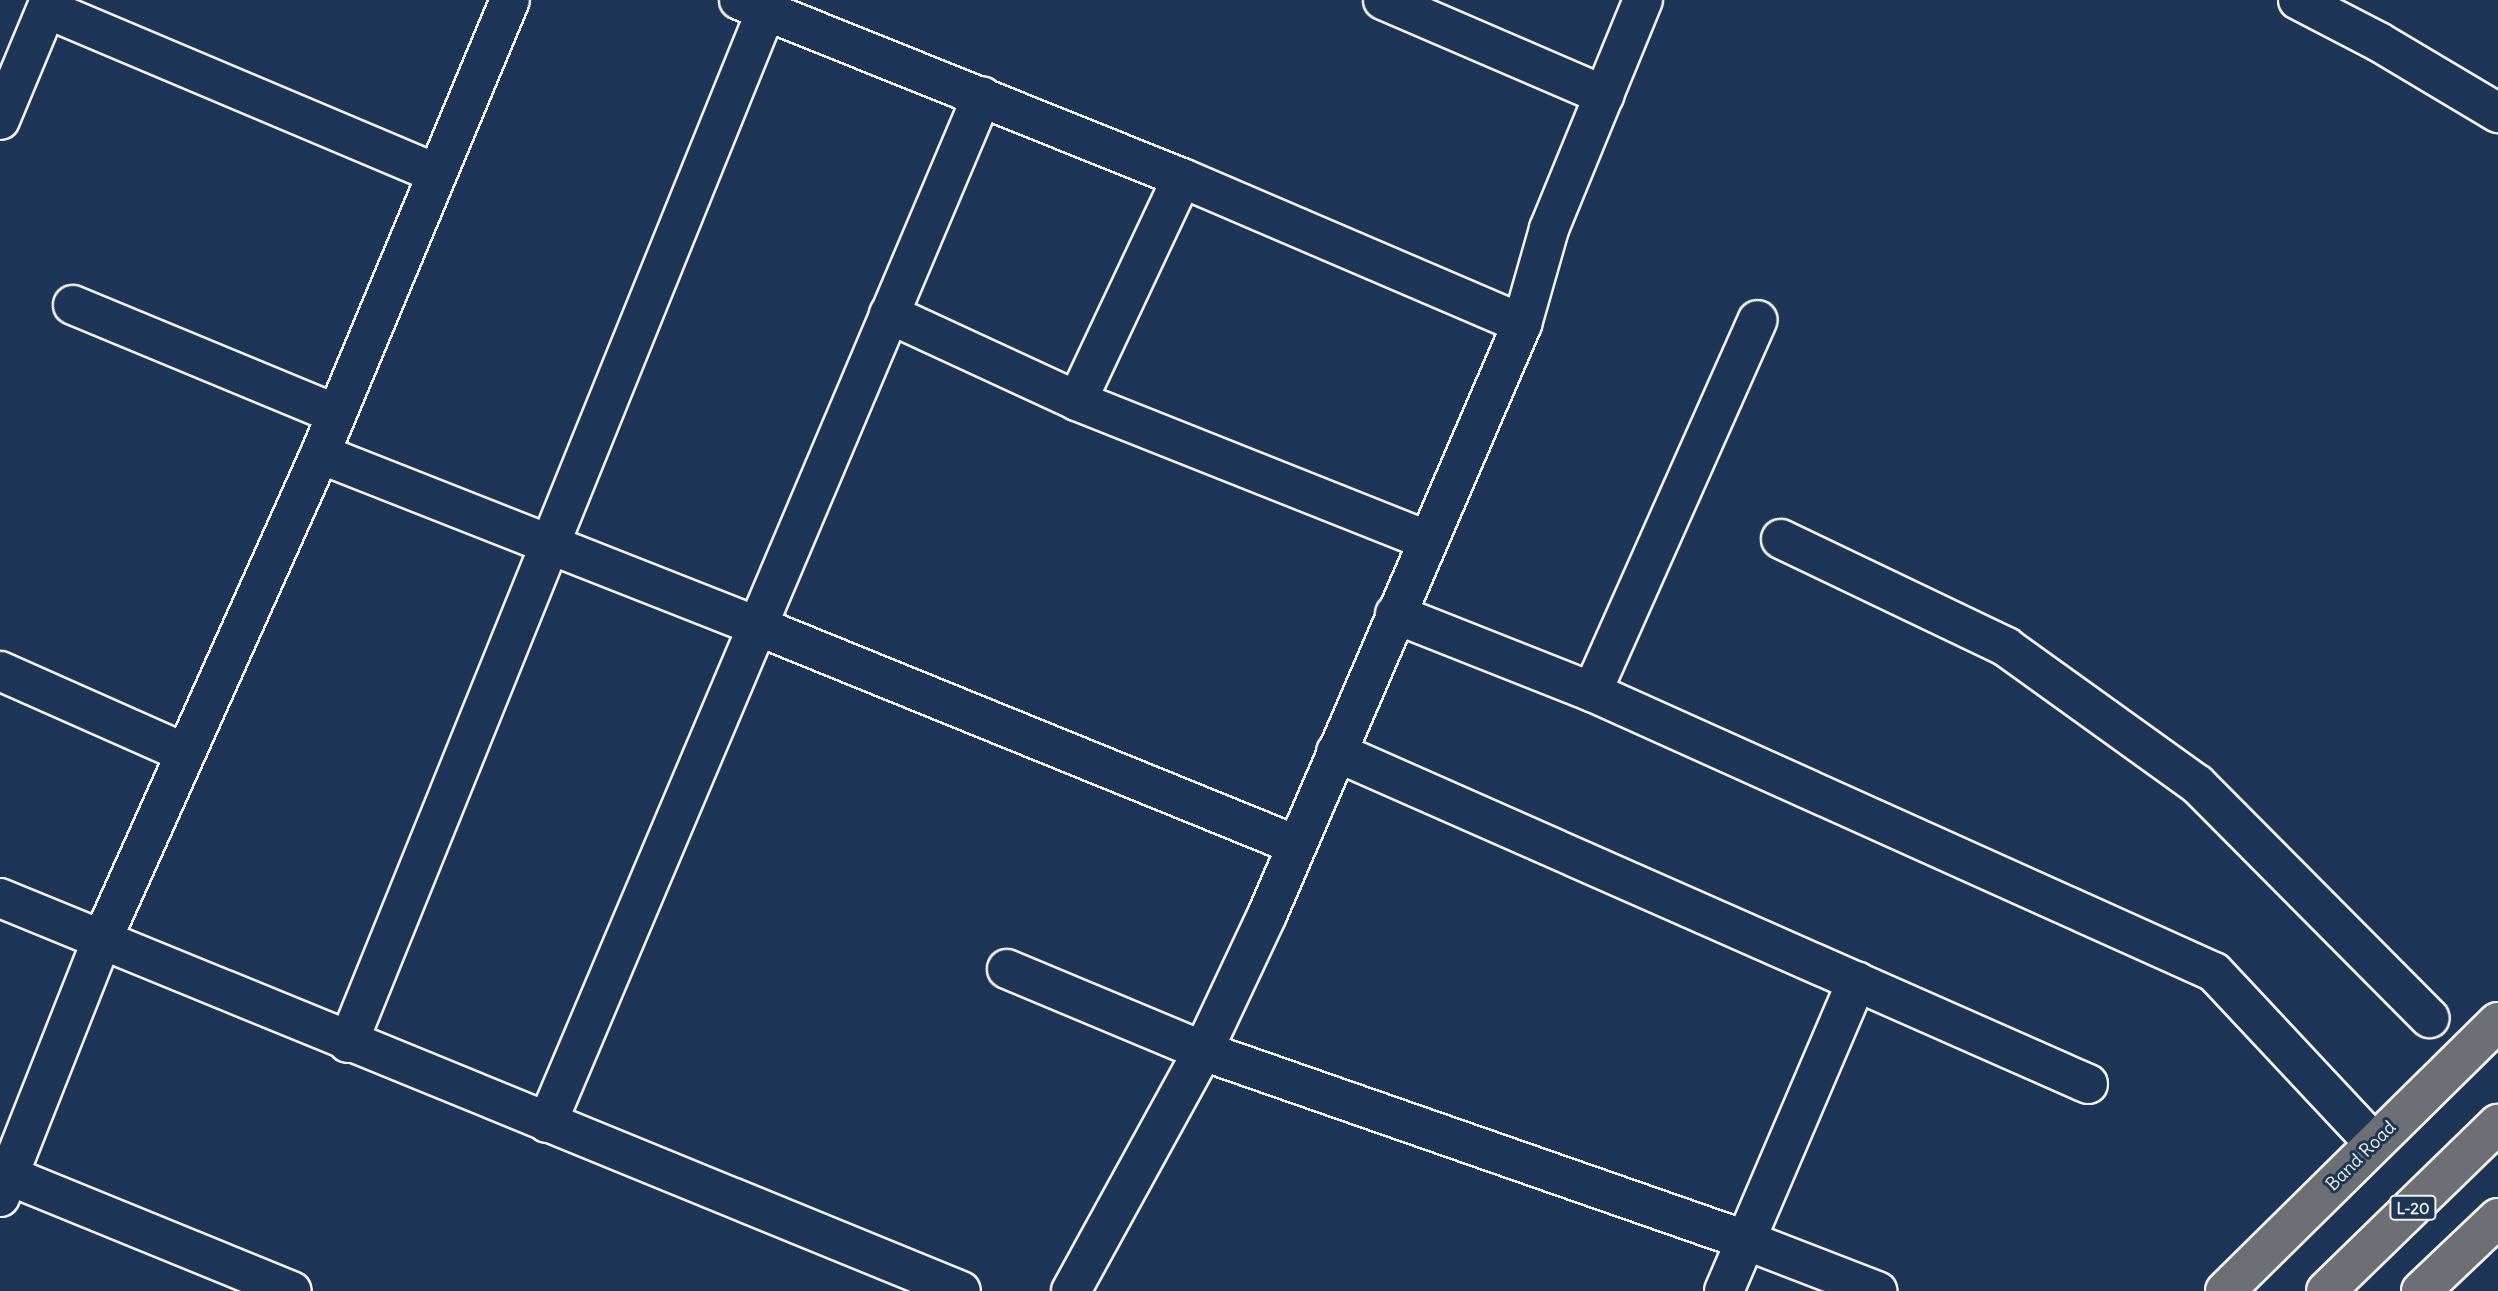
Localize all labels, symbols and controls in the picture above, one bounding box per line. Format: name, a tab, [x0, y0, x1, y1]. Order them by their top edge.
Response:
street label: Band Road	[2322, 1117, 2400, 1195]
road number: L-20	[2388, 1196, 2438, 1220]

